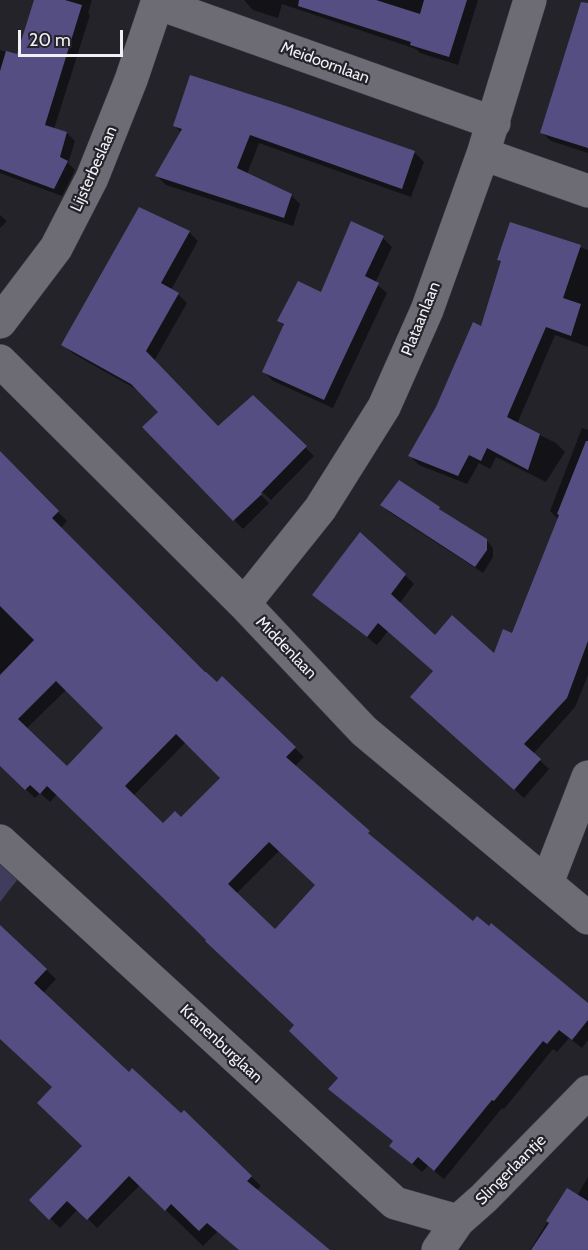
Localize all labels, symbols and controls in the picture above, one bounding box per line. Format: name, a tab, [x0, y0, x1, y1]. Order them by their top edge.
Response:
scale bar	[21, 18, 126, 56]
text: 20 m	[29, 29, 71, 51]
street label: Meidoornlaan	[278, 38, 372, 88]
street label: Lijsterbeslaan	[67, 123, 121, 215]
street label: Plataanlaan	[397, 279, 445, 359]
street label: Middenlaan	[252, 613, 320, 683]
street label: Kranenburglaan	[176, 1001, 266, 1087]
street label: Slingerlaantje	[472, 1131, 550, 1209]

